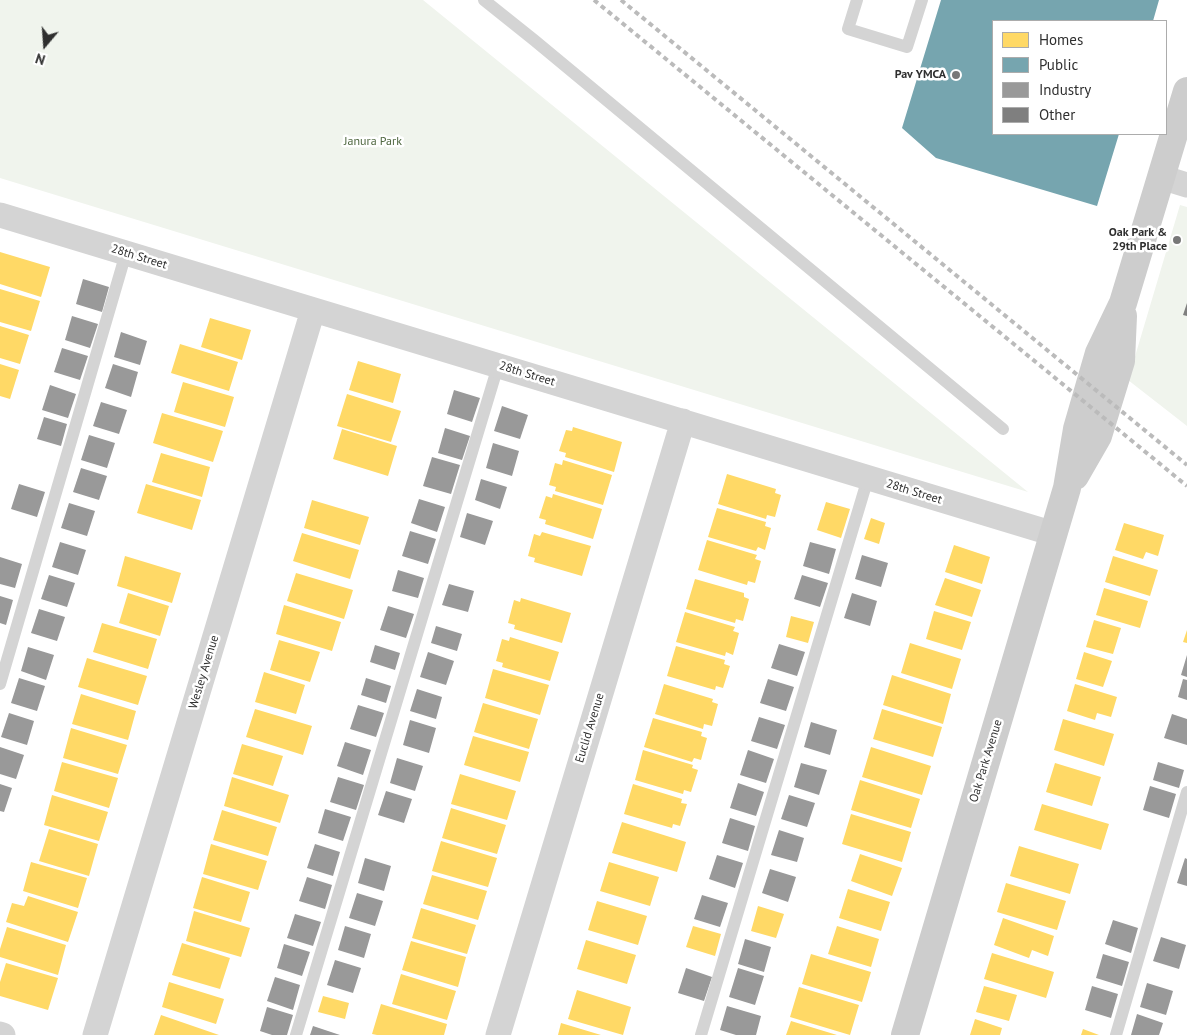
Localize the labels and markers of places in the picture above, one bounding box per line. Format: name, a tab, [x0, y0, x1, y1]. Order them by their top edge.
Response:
place label: Pav YMCA	[895, 68, 946, 82]
marker: Pav YMCA	[950, 69, 962, 81]
place label: Oak Park & 29th Place	[1109, 226, 1167, 254]
marker: Oak Park & 29th Place	[1171, 234, 1183, 246]

